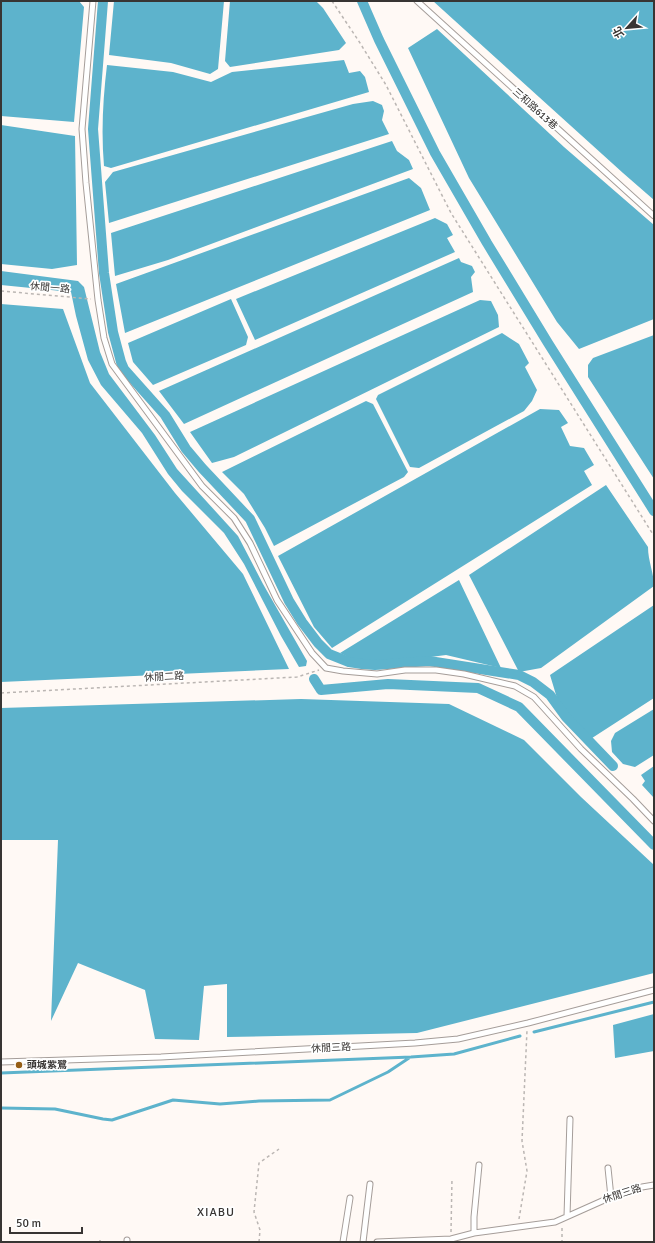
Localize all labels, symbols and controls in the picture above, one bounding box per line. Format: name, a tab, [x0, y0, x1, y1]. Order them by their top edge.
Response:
north arrow	[607, 8, 647, 48]
text: 北	[610, 24, 627, 40]
street label: 三和路613巷	[510, 86, 560, 132]
street label: 休閒一路	[30, 280, 70, 296]
street label: 休閒二路	[144, 670, 184, 684]
street label: 休閒三路	[311, 1041, 351, 1055]
place label: 頭城紫鷺	[27, 1059, 67, 1071]
marker: 頭城紫鷺	[14, 1060, 24, 1070]
street label: 休閒三路	[601, 1182, 643, 1206]
district label: XIABU	[197, 1205, 235, 1220]
scale bar	[10, 1209, 82, 1235]
text: 50 m	[16, 1216, 41, 1231]

